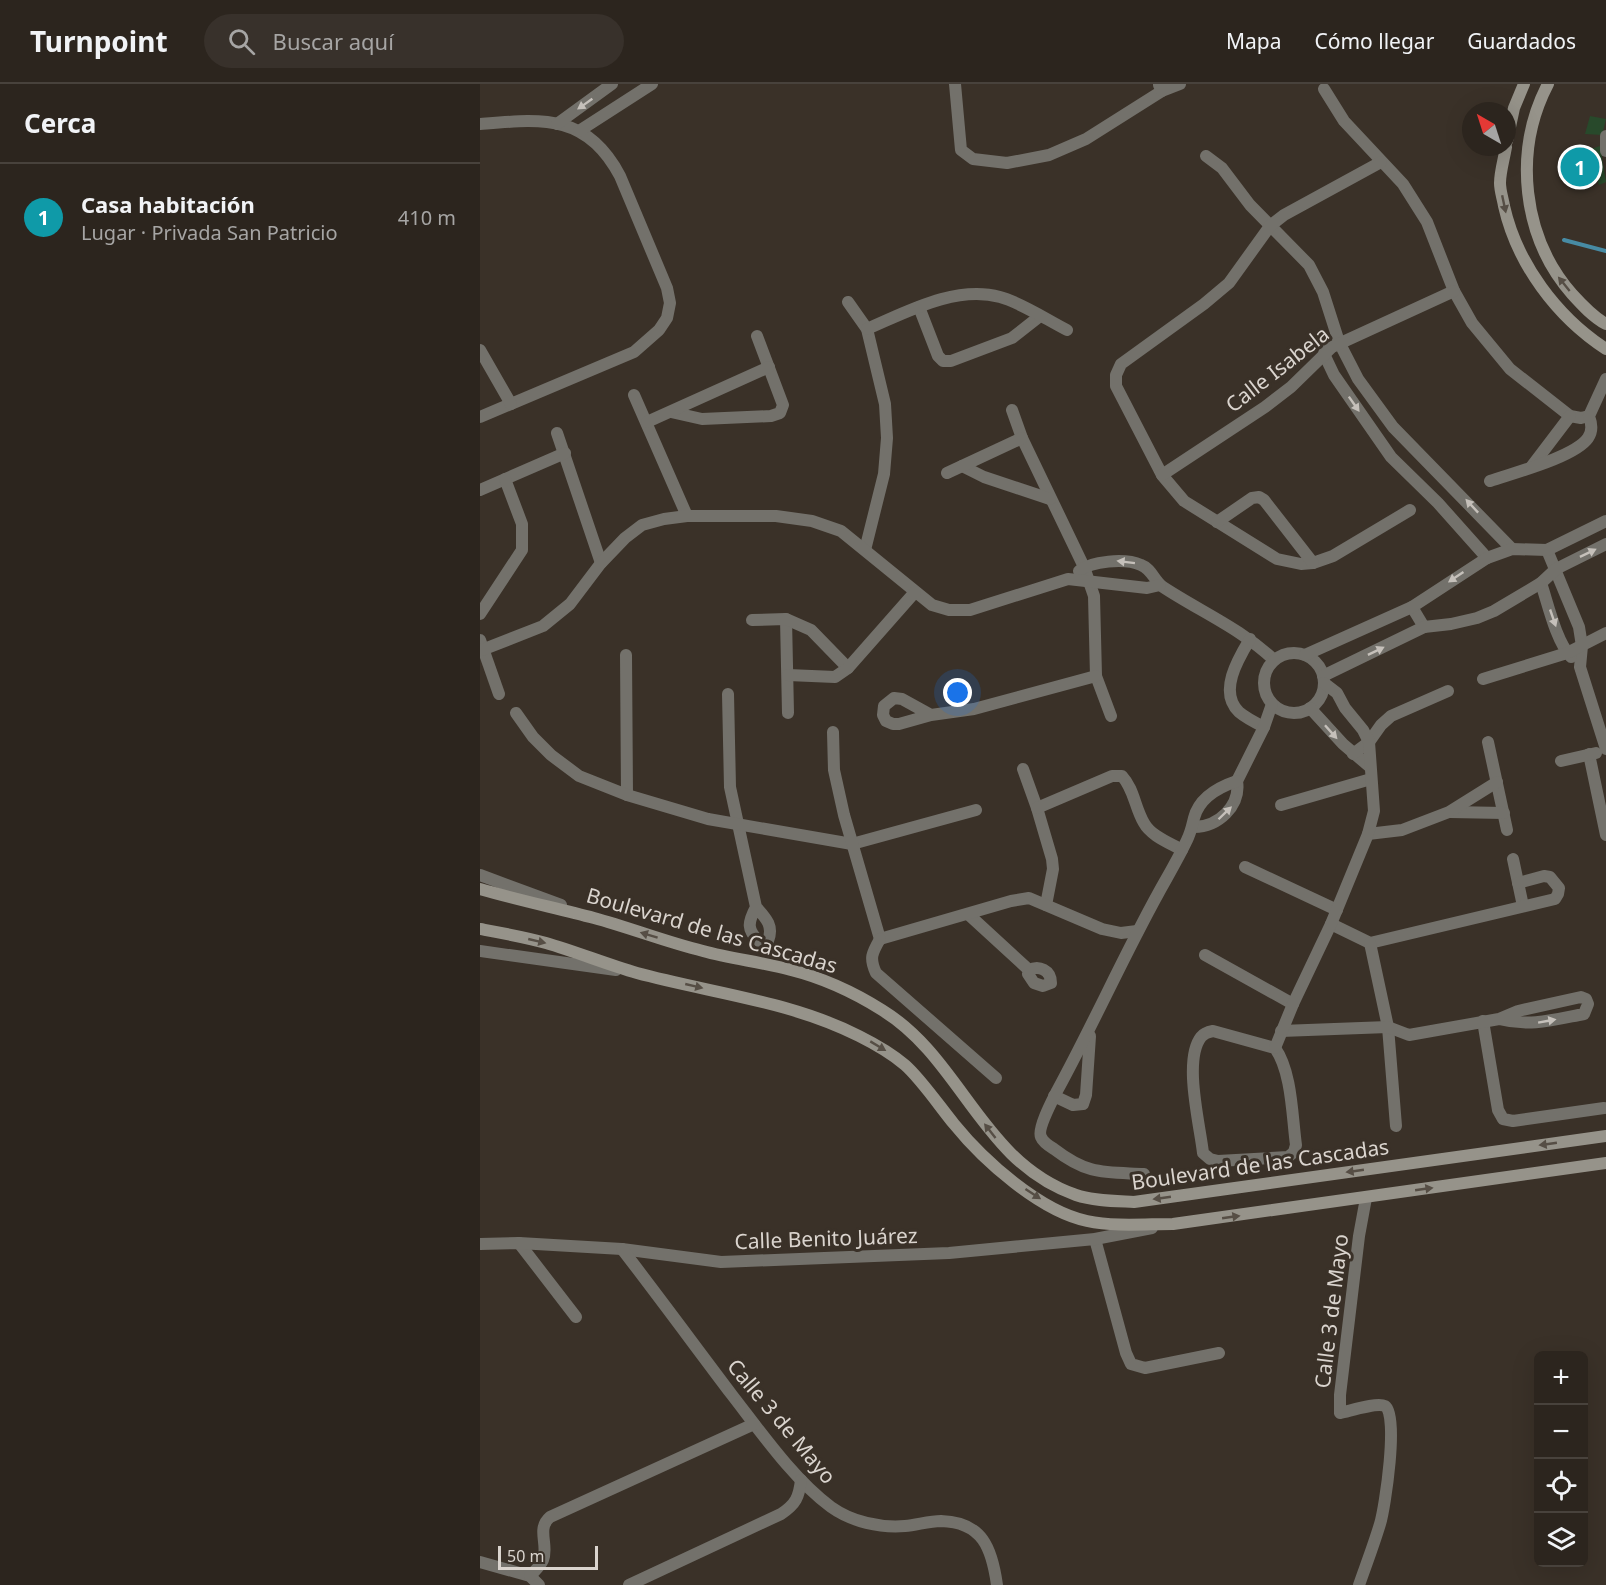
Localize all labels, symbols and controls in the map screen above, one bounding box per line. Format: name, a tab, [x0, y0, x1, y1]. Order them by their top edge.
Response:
search box	[204, 14, 624, 68]
text: Turnpoint	[30, 22, 168, 60]
icon: search	[225, 25, 258, 58]
text: Buscar aquí	[273, 26, 394, 56]
text: Mapa	[1226, 27, 1281, 55]
text: Cómo llegar	[1314, 27, 1434, 55]
text: Guardados	[1467, 27, 1576, 55]
one-way arrow	[577, 98, 593, 110]
north arrow	[1462, 102, 1516, 156]
text: Cerca	[24, 105, 96, 141]
pin: 1	[1560, 144, 1600, 190]
text: Casa habitación	[81, 189, 255, 219]
one-way arrow	[1500, 195, 1509, 214]
text: 1	[38, 204, 49, 231]
text: 410 m	[398, 204, 456, 231]
text: Lugar · Privada San Patricio	[81, 219, 338, 246]
one-way arrow	[1557, 276, 1570, 292]
street label: Calle Isabela	[1219, 320, 1335, 418]
one-way arrow	[1348, 395, 1360, 411]
one-way arrow	[1465, 499, 1479, 514]
one-way arrow	[1579, 548, 1597, 558]
one-way arrow	[1117, 558, 1136, 567]
one-way arrow	[1448, 571, 1464, 582]
one-way arrow	[1548, 609, 1558, 627]
one-way arrow	[1367, 646, 1384, 655]
your location	[943, 678, 972, 707]
one-way arrow	[1324, 724, 1338, 739]
one-way arrow	[1217, 806, 1232, 820]
street label: Boulevard de las Cascadas	[583, 881, 841, 979]
one-way arrow	[640, 930, 658, 939]
one-way arrow	[528, 937, 546, 947]
one-way arrow	[685, 981, 703, 991]
one-way arrow	[1538, 1016, 1557, 1025]
one-way arrow	[870, 1041, 886, 1052]
one-way arrow	[984, 1124, 996, 1139]
street label: Boulevard de las Cascadas	[1129, 1132, 1391, 1196]
one-way arrow	[1538, 1140, 1557, 1149]
one-way arrow	[1345, 1167, 1364, 1176]
one-way arrow	[1415, 1185, 1434, 1194]
one-way arrow	[1025, 1189, 1041, 1200]
one-way arrow	[1152, 1194, 1171, 1203]
one-way arrow	[1222, 1212, 1241, 1221]
street label: Calle Benito Juárez	[734, 1221, 918, 1255]
street label: Calle 3 de Mayo	[1308, 1232, 1354, 1390]
map controls	[1534, 1351, 1588, 1567]
button: +	[1534, 1351, 1588, 1405]
street label: Calle 3 de Mayo	[721, 1353, 843, 1489]
button: −	[1534, 1405, 1588, 1459]
button: locate	[1534, 1459, 1588, 1513]
button: layers	[1534, 1513, 1588, 1567]
scale bar	[498, 1543, 598, 1570]
text: 50 m	[507, 1545, 544, 1567]

